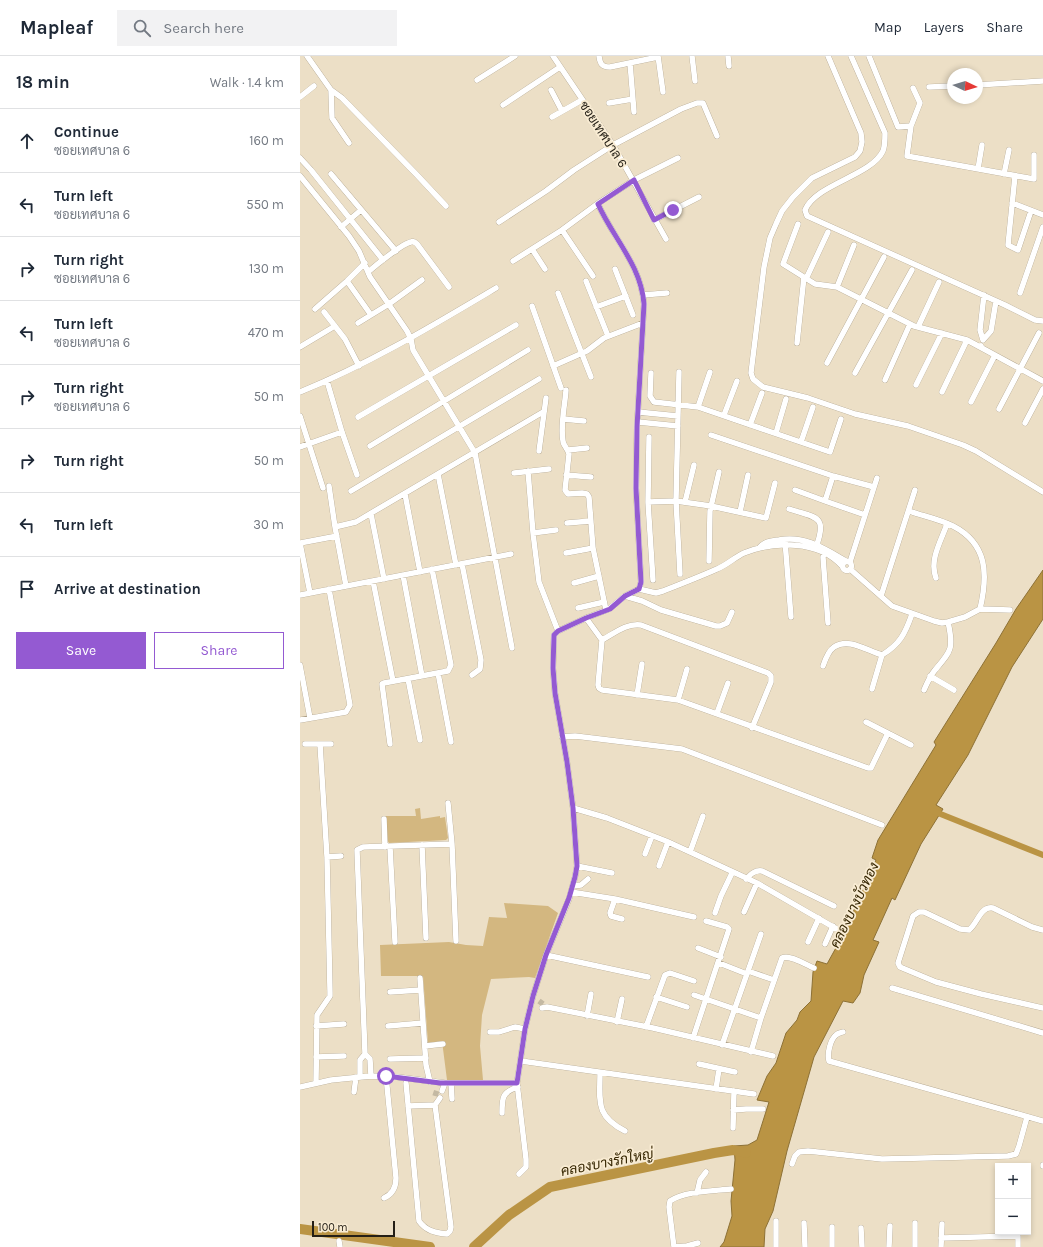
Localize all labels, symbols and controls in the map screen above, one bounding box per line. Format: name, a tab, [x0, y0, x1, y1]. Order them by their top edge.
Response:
search box	[117, 10, 397, 46]
text: Mapleaf	[20, 17, 93, 39]
icon: search	[131, 17, 153, 39]
text: Search here	[163, 19, 244, 37]
text: Map	[874, 19, 902, 36]
text: Layers	[924, 19, 964, 36]
text: Share	[986, 19, 1023, 36]
north arrow	[947, 68, 983, 104]
text: 18 min	[16, 72, 70, 92]
text: Walk · 1.4 km	[210, 75, 284, 90]
street label: ซอยเทศบาล 6	[577, 98, 631, 170]
text: Continue	[54, 123, 119, 141]
icon: ahead	[16, 130, 38, 152]
text: 160 m	[249, 133, 284, 148]
text: ซอยเทศบาล 6	[54, 143, 130, 158]
text: Turn left	[54, 187, 113, 205]
icon: left	[16, 194, 38, 216]
text: 550 m	[246, 197, 284, 212]
route end	[664, 201, 682, 219]
text: ซอยเทศบาล 6	[54, 207, 130, 222]
text: Turn right	[54, 251, 124, 269]
icon: right	[16, 258, 38, 280]
text: 130 m	[249, 261, 284, 276]
text: ซอยเทศบาล 6	[54, 271, 130, 286]
text: Turn left	[54, 315, 113, 333]
icon: left	[16, 322, 38, 344]
text: 470 m	[248, 325, 284, 340]
text: ซอยเทศบาล 6	[54, 335, 130, 350]
text: Turn right	[54, 379, 124, 397]
icon: right	[16, 386, 38, 408]
text: 50 m	[254, 389, 284, 404]
text: ซอยเทศบาล 6	[54, 399, 130, 414]
icon: right	[16, 450, 38, 472]
text: Turn right	[54, 452, 124, 470]
text: 50 m	[254, 453, 284, 468]
icon: left	[16, 514, 38, 536]
text: Turn left	[54, 516, 113, 534]
text: 30 m	[253, 517, 284, 532]
icon: arrive	[16, 578, 38, 600]
text: Arrive at destination	[54, 580, 201, 598]
button: Save	[16, 632, 146, 669]
button: Share	[154, 632, 284, 669]
water label: คลองบางบัวทอง	[826, 860, 883, 951]
route start	[377, 1067, 395, 1085]
water label: คลองบางรักใหญ่	[559, 1145, 656, 1180]
map controls	[995, 1163, 1031, 1235]
button: +	[995, 1163, 1031, 1199]
button: −	[995, 1199, 1031, 1235]
scale bar	[312, 1219, 395, 1238]
text: 100 m	[318, 1221, 348, 1234]

